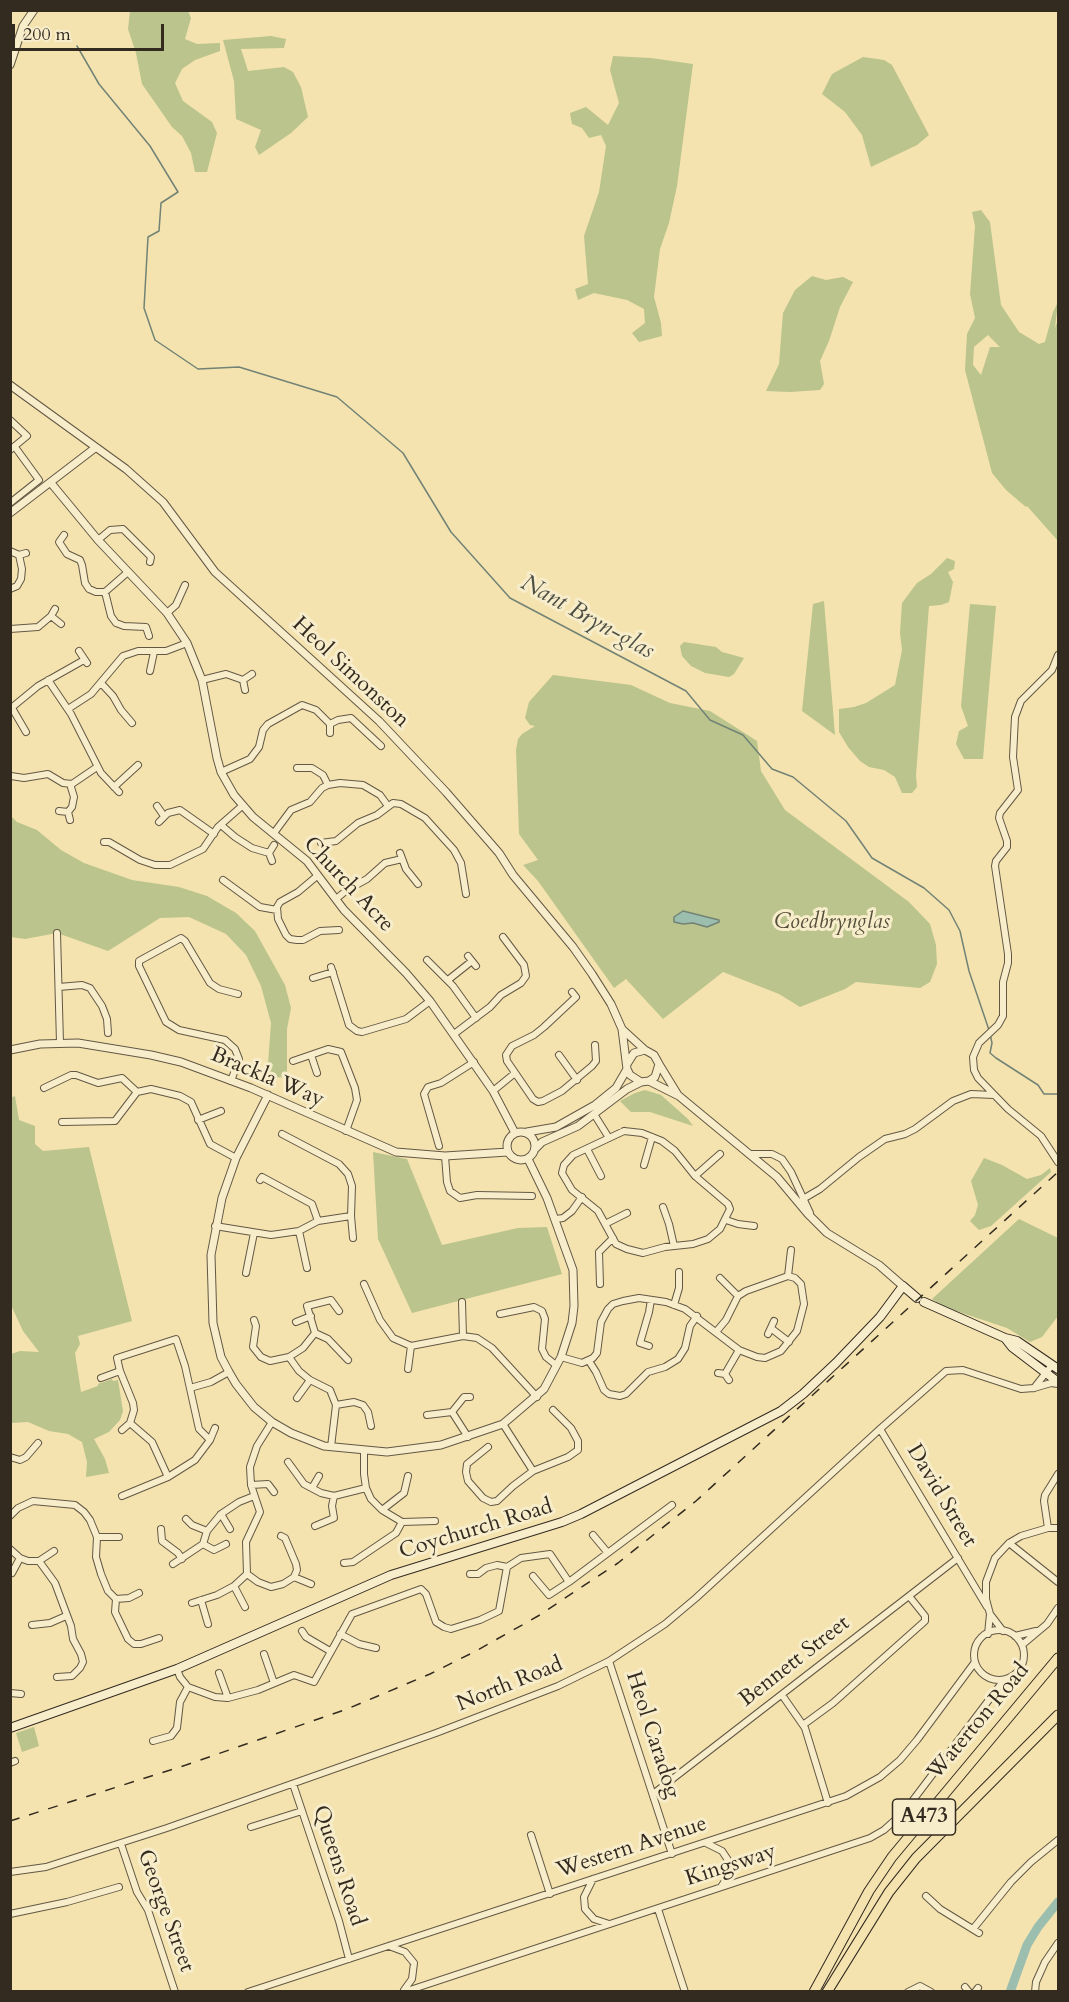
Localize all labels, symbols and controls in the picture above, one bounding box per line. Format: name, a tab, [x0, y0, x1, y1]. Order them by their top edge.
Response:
scale bar	[15, 12, 166, 50]
text: 200 m	[23, 22, 71, 47]
water label: Nant Bryn-glas	[515, 569, 659, 667]
street label: Heol Simonston	[286, 612, 414, 734]
street label: Church Acre	[297, 832, 399, 938]
park label: Coedbrynglas	[774, 910, 890, 936]
street label: Brackla Way	[206, 1042, 328, 1114]
street label: David Street	[900, 1440, 982, 1552]
street label: Coychurch Road	[396, 1494, 556, 1566]
street label: Bennett Street	[735, 1611, 855, 1713]
street label: North Road	[453, 1652, 567, 1718]
street label: Waterton Road	[922, 1658, 1036, 1786]
street label: Heol Caradog	[619, 1668, 685, 1802]
road number: A473	[892, 1799, 956, 1835]
street label: Queens Road	[306, 1802, 370, 1930]
street label: Western Avenue	[554, 1811, 710, 1885]
street label: Kingsway	[682, 1839, 780, 1893]
street label: George Street	[131, 1846, 199, 1976]

